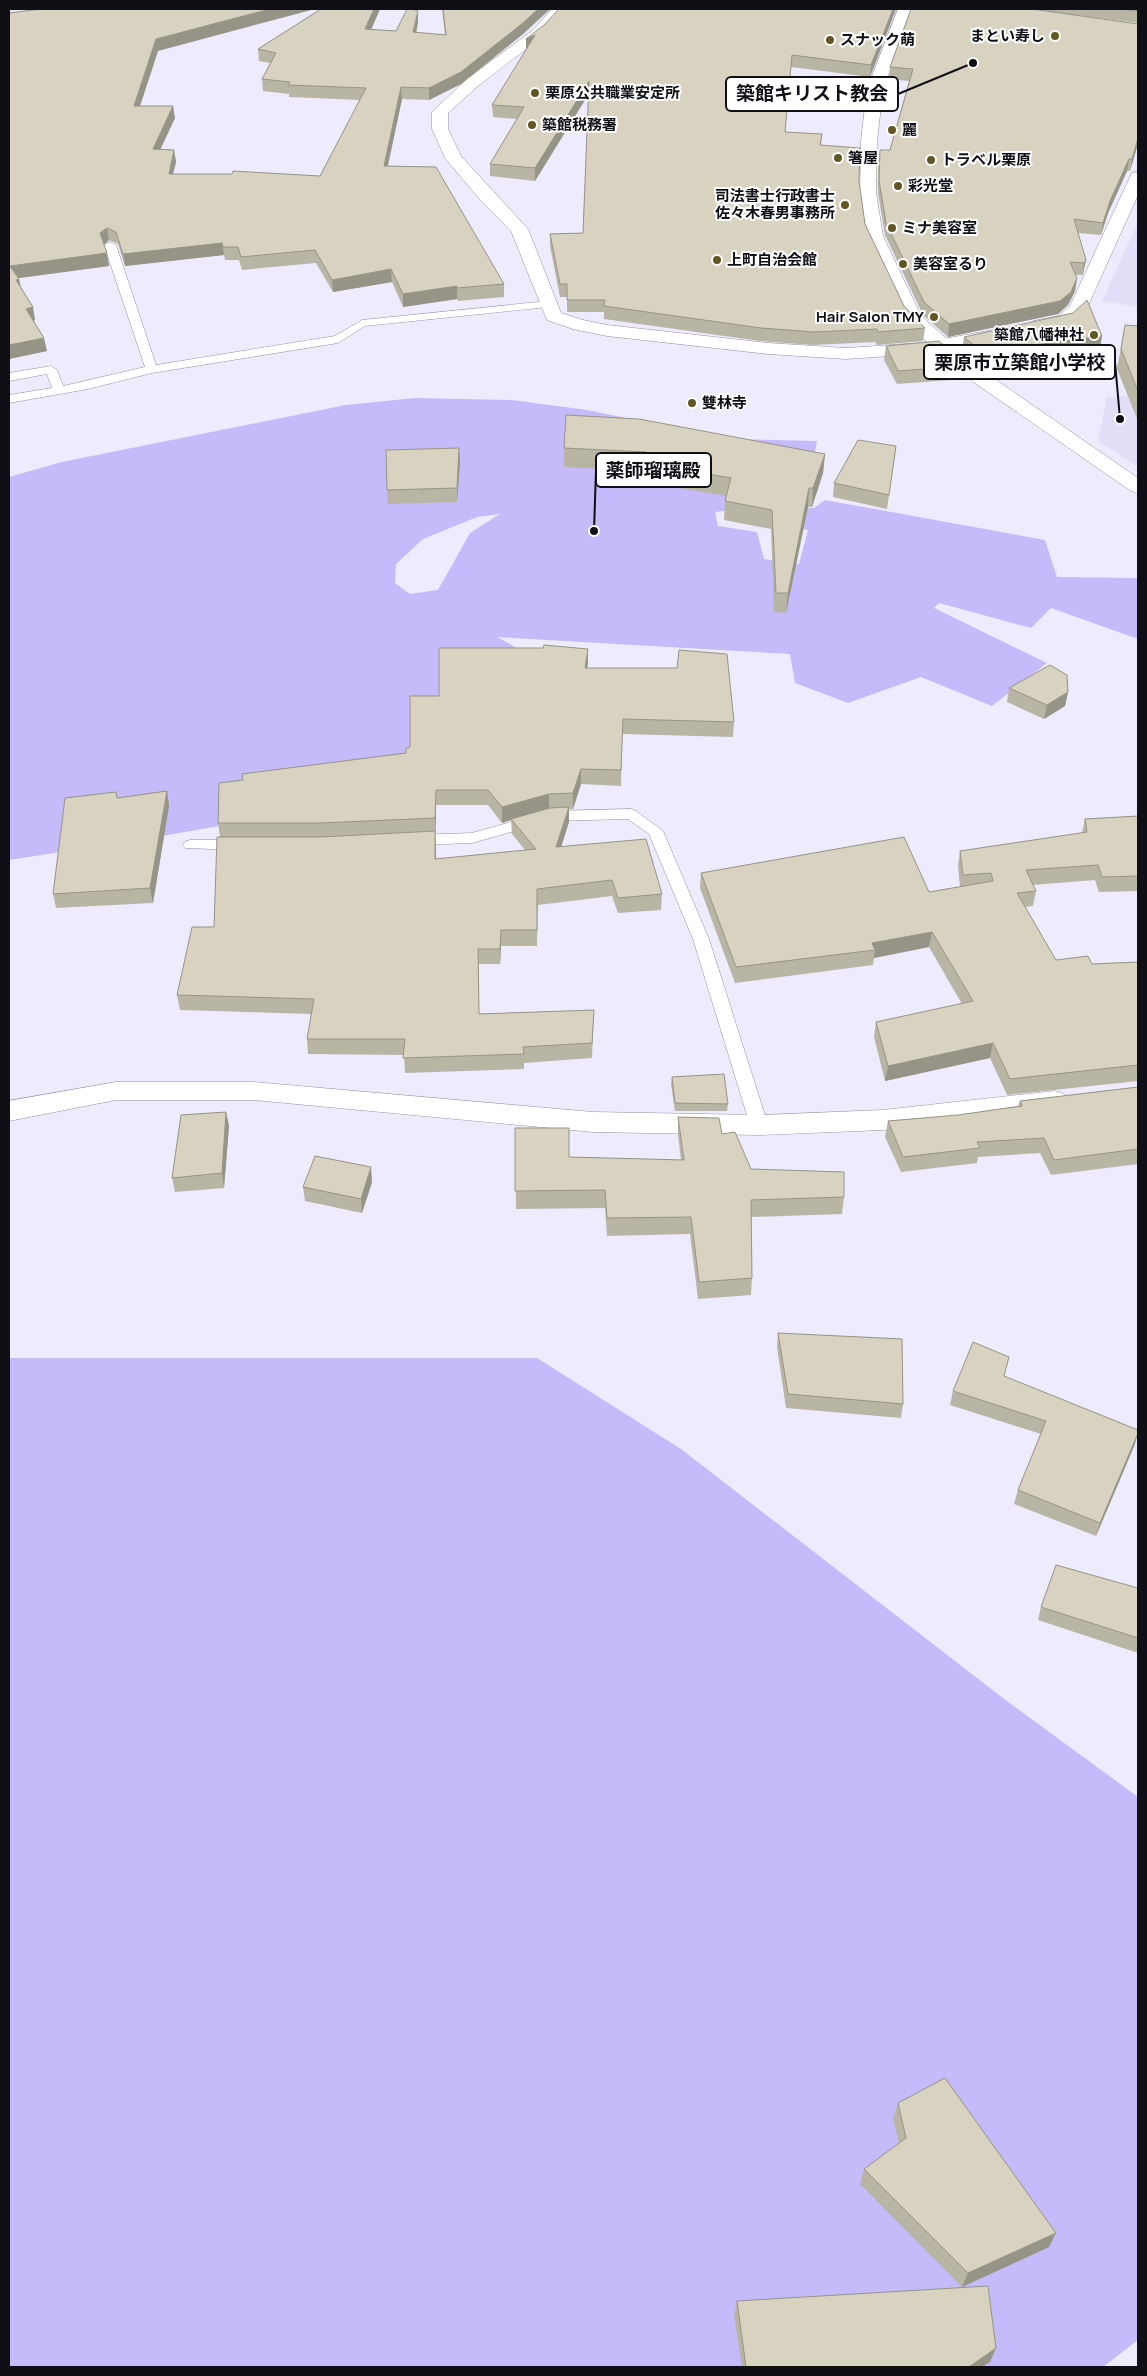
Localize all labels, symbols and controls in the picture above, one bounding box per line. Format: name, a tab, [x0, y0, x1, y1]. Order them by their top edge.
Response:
place label: まとい寿し	[970, 25, 1045, 46]
place label: スナック萌	[840, 29, 915, 50]
marker: まとい寿し	[1049, 30, 1061, 42]
marker: スナック萌	[824, 34, 836, 46]
callout: 築館キリスト教会	[726, 77, 898, 111]
text: 築館キリスト教会	[736, 80, 888, 106]
place label: 栗原公共職業安定所	[545, 82, 680, 103]
marker: 栗原公共職業安定所	[529, 87, 541, 99]
place label: 築館税務署	[542, 114, 617, 135]
marker: 築館税務署	[526, 119, 538, 131]
place label: 麗	[902, 119, 917, 140]
marker: 麗	[886, 124, 898, 136]
place label: 箸屋	[848, 147, 878, 168]
place label: トラベル栗原	[941, 149, 1031, 170]
marker: 箸屋	[832, 152, 844, 164]
marker: トラベル栗原	[925, 154, 937, 166]
place label: 彩光堂	[908, 175, 953, 196]
marker: 彩光堂	[892, 180, 904, 192]
place label: 司法書士行政書士 佐々木春男事務所	[715, 185, 835, 223]
marker: 司法書士行政書士 佐々木春男事務所	[839, 199, 851, 211]
place label: ミナ美容室	[902, 217, 977, 238]
marker: ミナ美容室	[886, 222, 898, 234]
place label: 上町自治会館	[727, 249, 817, 270]
place label: 美容室るり	[913, 253, 988, 274]
marker: 上町自治会館	[711, 254, 723, 266]
marker: 美容室るり	[897, 258, 909, 270]
place label: Hair Salon TMY	[816, 306, 925, 327]
marker: Hair Salon TMY	[928, 311, 940, 323]
place label: 築館八幡神社	[994, 324, 1084, 345]
marker: 築館八幡神社	[1088, 329, 1100, 341]
callout: 栗原市立築館小学校	[924, 345, 1115, 379]
text: 栗原市立築館小学校	[934, 349, 1106, 375]
place label: 雙林寺	[702, 392, 747, 413]
marker: 雙林寺	[686, 397, 698, 409]
callout: 薬師瑠璃殿	[596, 453, 711, 487]
text: 薬師瑠璃殿	[605, 457, 701, 483]

